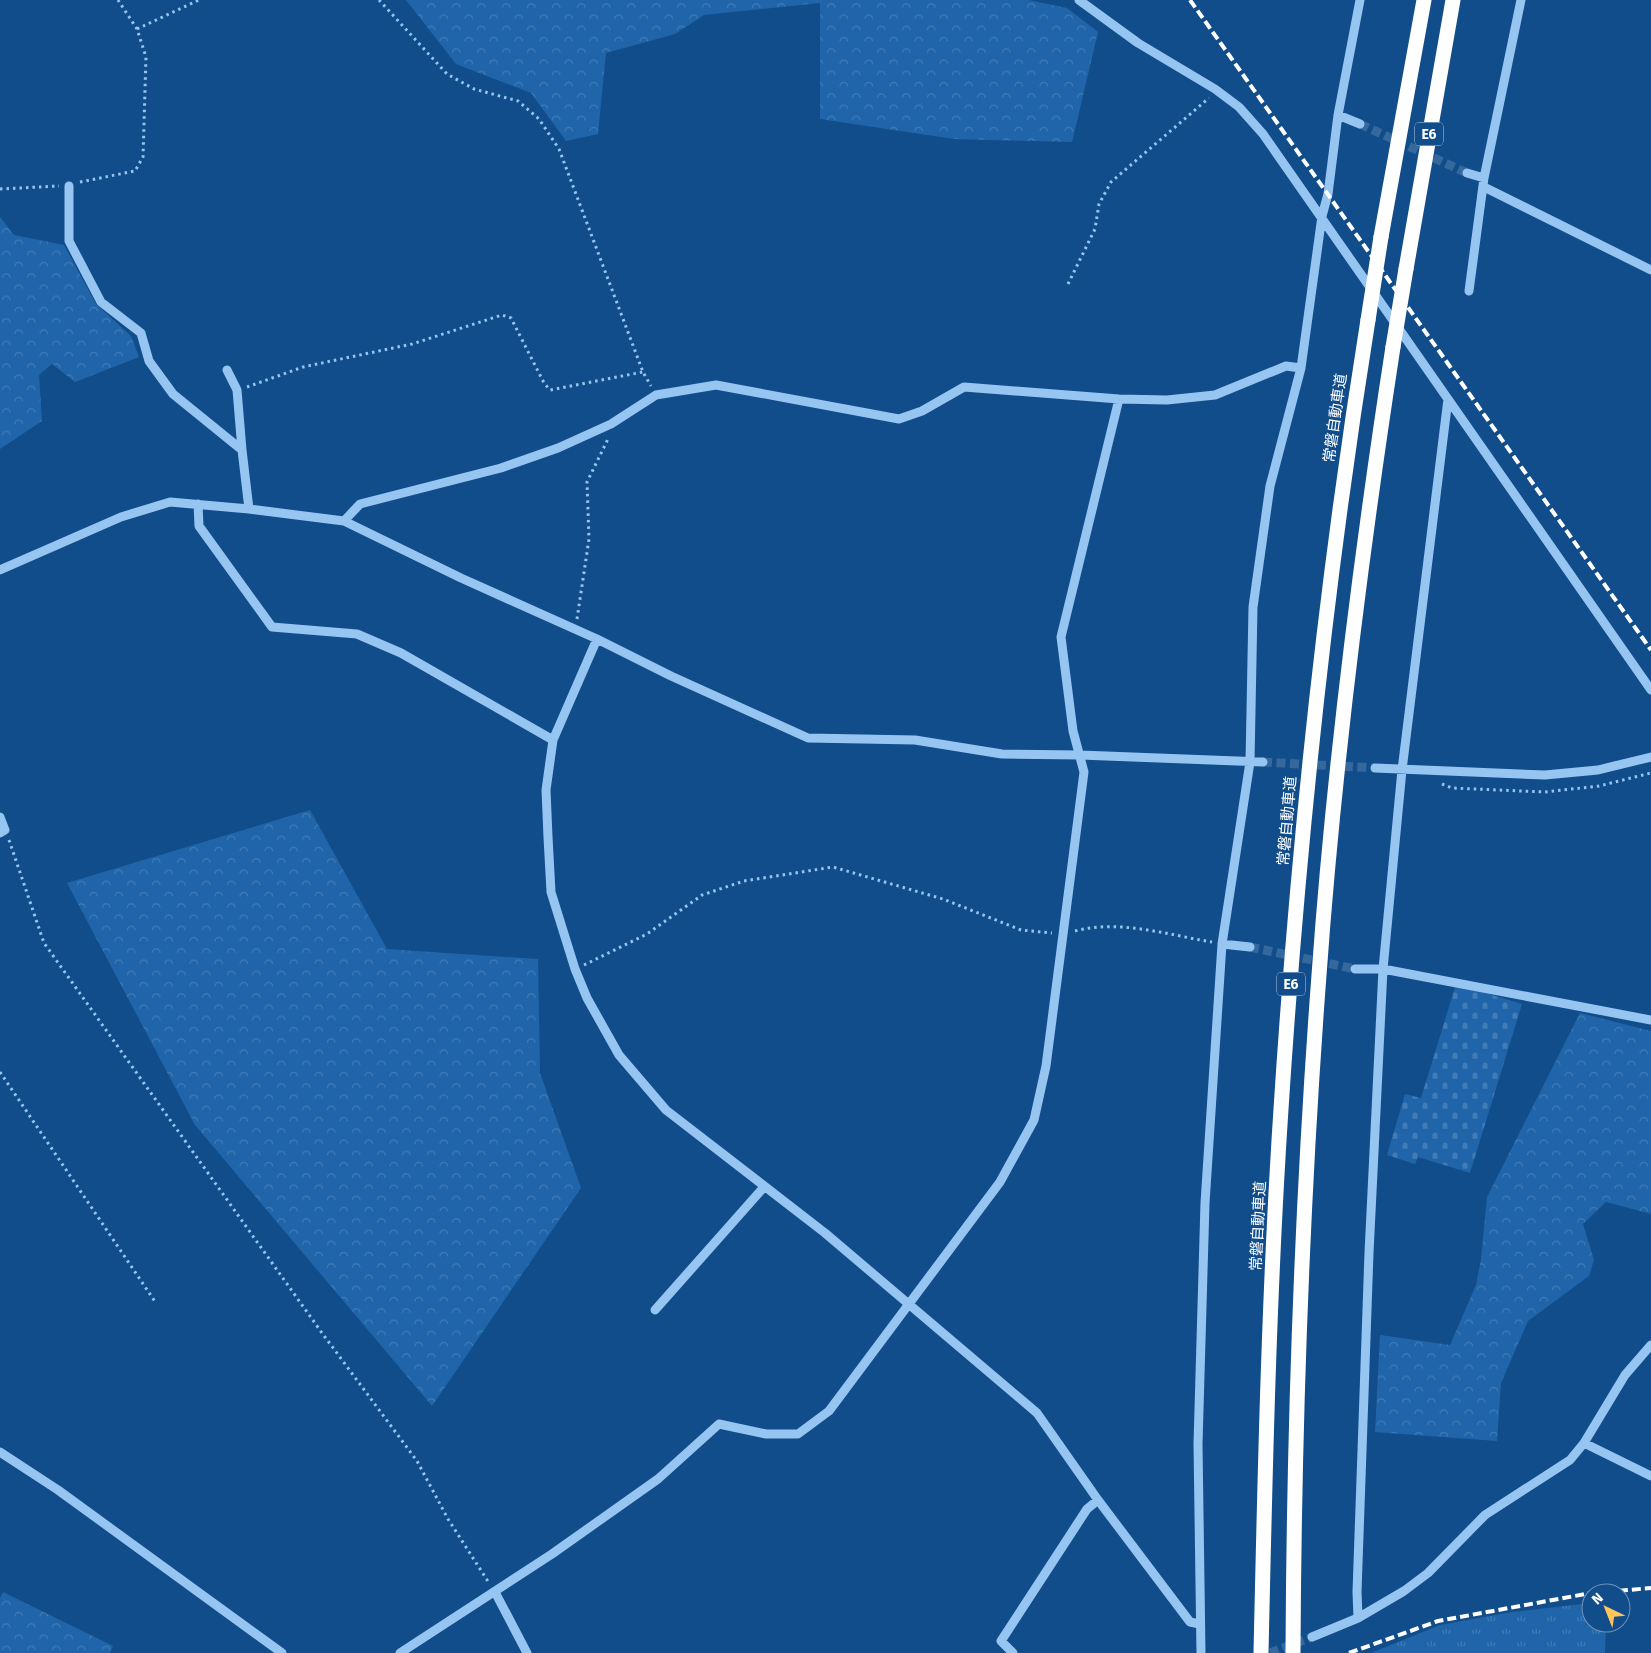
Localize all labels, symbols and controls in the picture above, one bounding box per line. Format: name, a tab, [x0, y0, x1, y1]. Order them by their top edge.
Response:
road number: E6	[1415, 122, 1443, 146]
street label: 常磐自動車道	[1320, 372, 1350, 464]
street label: 常磐自動車道	[1274, 775, 1300, 867]
road number: E6	[1277, 972, 1305, 996]
street label: 常磐自動車道	[1247, 1181, 1269, 1271]
north arrow	[1581, 1583, 1631, 1633]
text: N	[1588, 1589, 1607, 1608]

